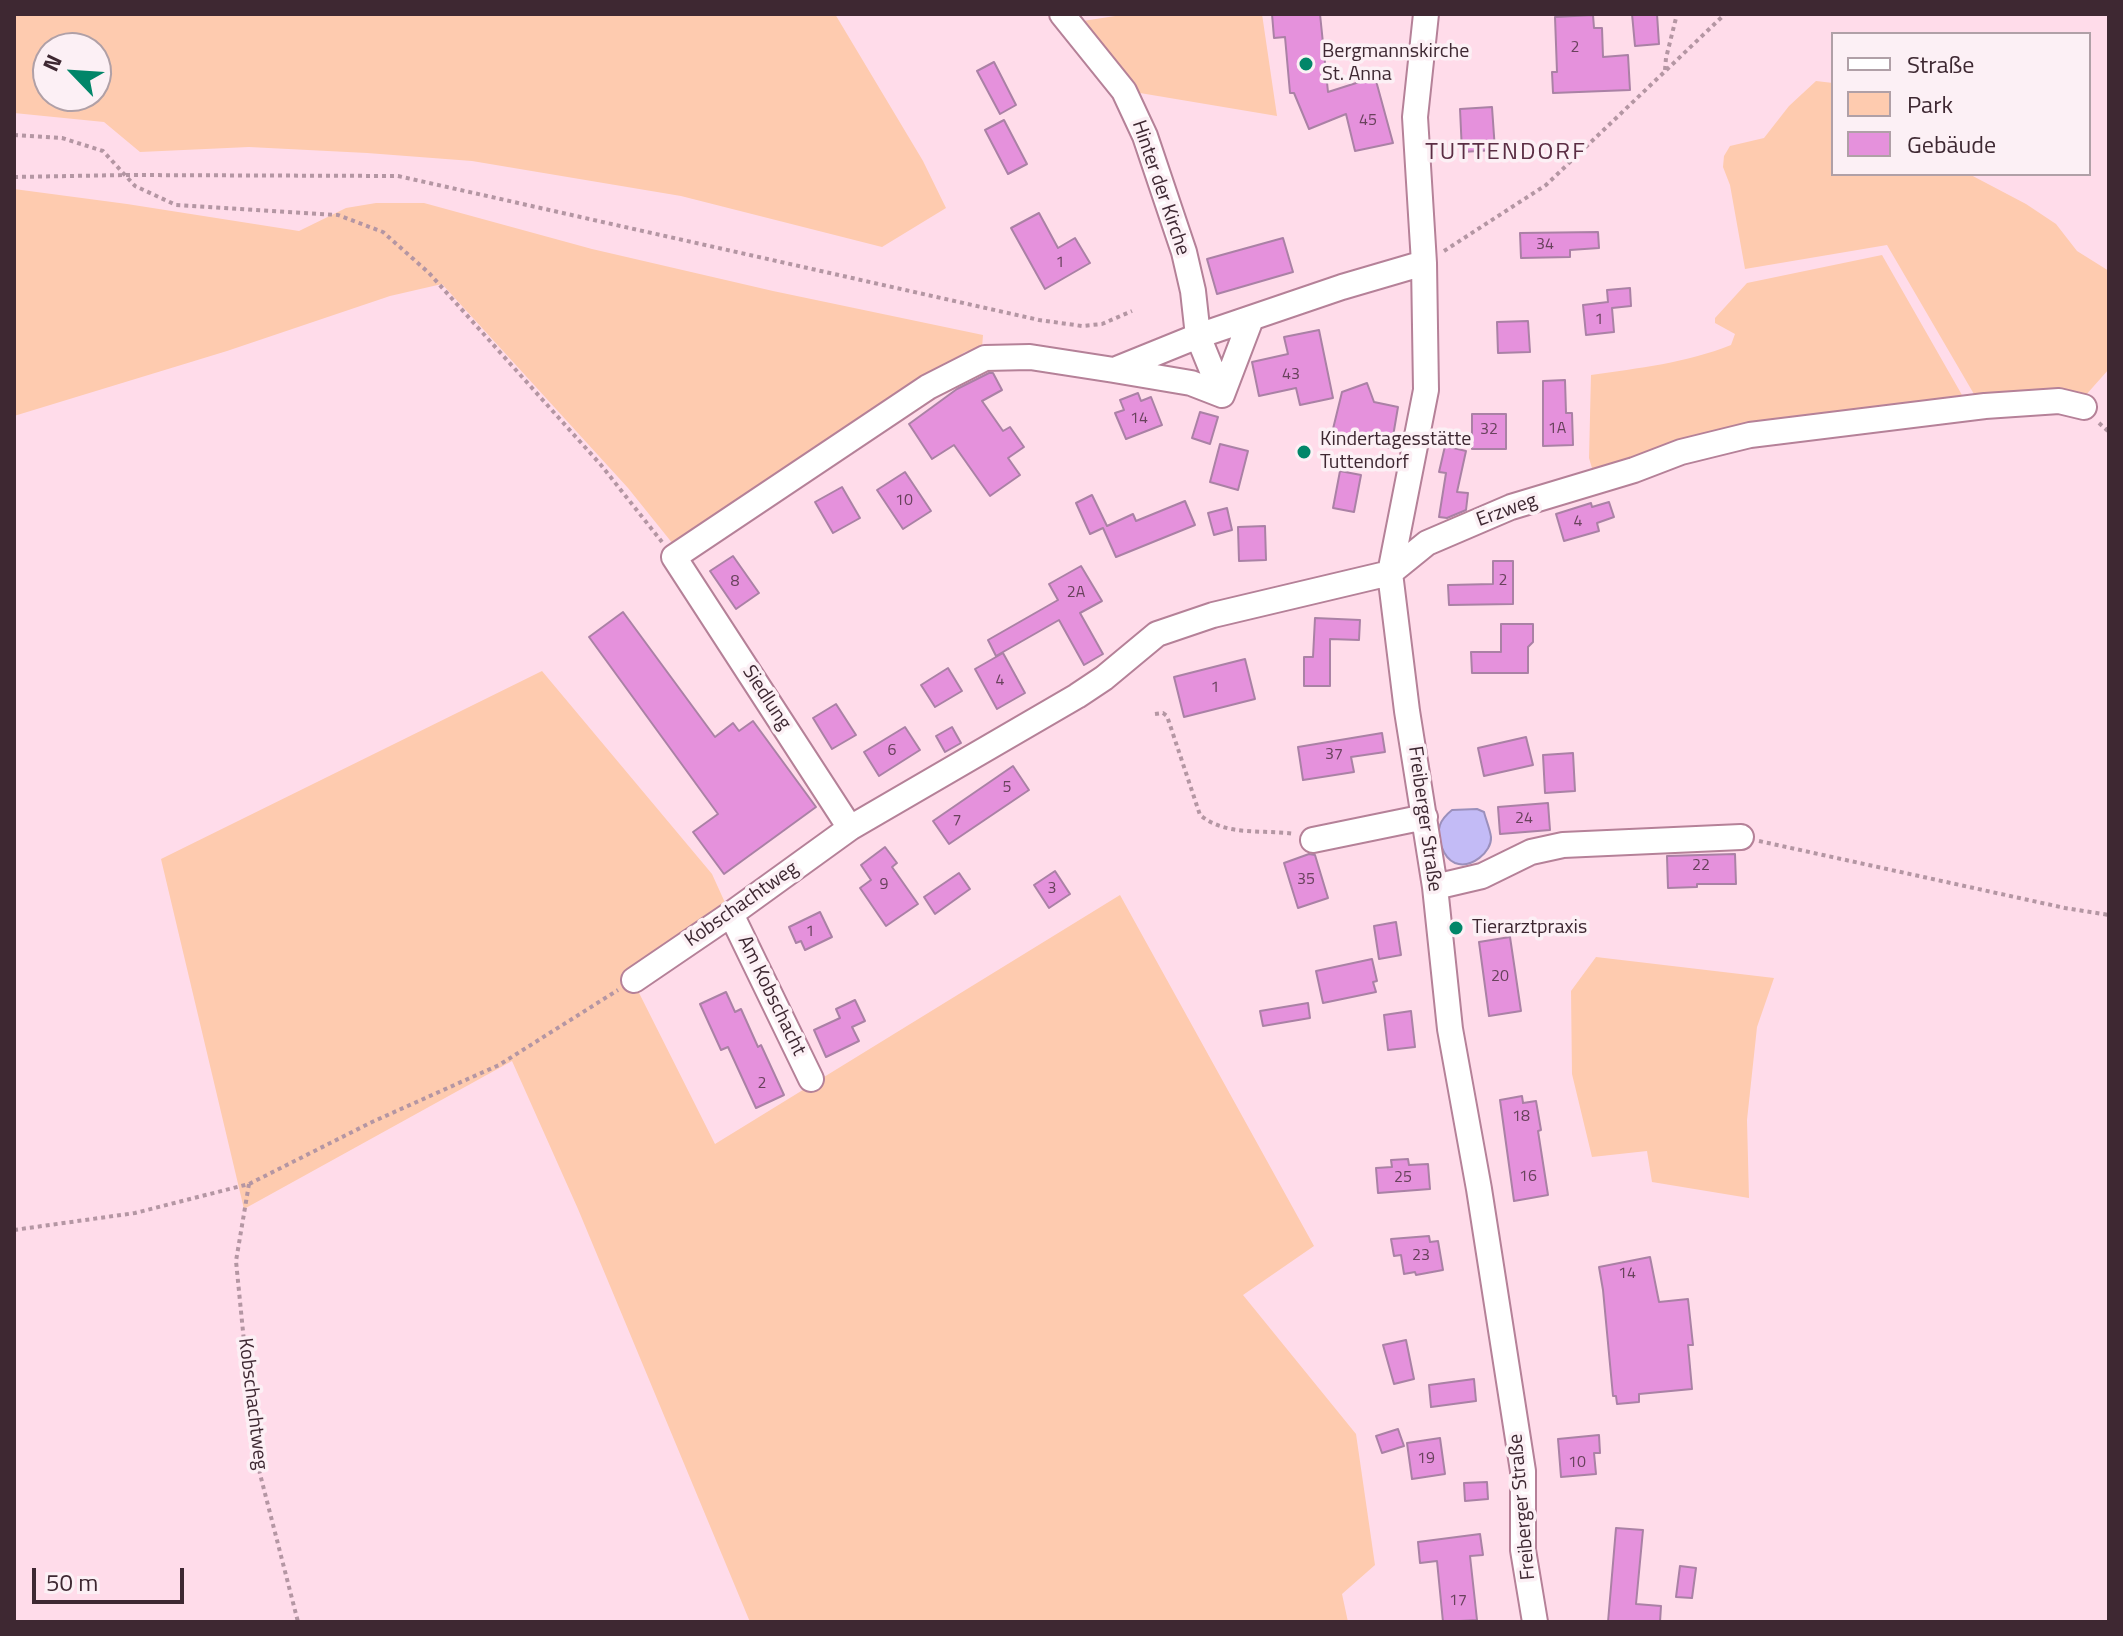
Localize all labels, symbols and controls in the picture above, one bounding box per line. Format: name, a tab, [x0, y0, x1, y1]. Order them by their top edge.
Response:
north arrow	[32, 32, 112, 112]
legend	[1831, 32, 2091, 176]
house number: 2	[1571, 38, 1579, 58]
place label: Bergmannskirche St. Anna	[1322, 40, 1469, 87]
text: Straße	[1907, 46, 1974, 82]
text: N	[33, 49, 71, 77]
marker: Bergmannskirche St. Anna	[1297, 55, 1315, 73]
text: Park	[1907, 86, 1953, 122]
house number: 45	[1359, 111, 1377, 131]
street label: Hinter der Kirche	[1126, 117, 1194, 259]
text: Gebäude	[1907, 126, 1996, 162]
district label: TUTTENDORF	[1425, 139, 1587, 167]
house number: 34	[1536, 235, 1554, 255]
house number: 1	[1056, 253, 1064, 273]
house number: 1	[1595, 310, 1603, 330]
house number: 43	[1282, 365, 1300, 385]
house number: 14	[1130, 409, 1148, 429]
house number: 1A	[1548, 419, 1566, 439]
house number: 32	[1480, 420, 1498, 440]
place label: Kindertagesstätte Tuttendorf	[1320, 428, 1471, 475]
marker: Kindertagesstätte Tuttendorf	[1295, 443, 1313, 461]
street label: Erzweg	[1473, 489, 1541, 533]
house number: 10	[895, 491, 913, 511]
house number: 4	[1574, 512, 1582, 532]
house number: 2	[1499, 571, 1507, 591]
house number: 8	[731, 572, 739, 592]
house number: 2A	[1067, 583, 1085, 603]
street label: Siedlung	[736, 661, 796, 735]
house number: 4	[996, 671, 1004, 691]
house number: 1	[1211, 678, 1219, 698]
house number: 6	[888, 741, 896, 761]
house number: 37	[1325, 745, 1343, 765]
street label: Freiberger Straße	[1402, 745, 1446, 893]
house number: 5	[1003, 778, 1011, 798]
house number: 24	[1515, 809, 1533, 829]
house number: 7	[953, 811, 961, 831]
house number: 22	[1692, 856, 1710, 876]
street label: Kobschachtweg	[681, 857, 803, 953]
house number: 35	[1297, 870, 1315, 890]
house number: 9	[880, 875, 888, 895]
house number: 3	[1048, 879, 1056, 899]
place label: Tierarztpraxis	[1472, 916, 1587, 940]
marker: Tierarztpraxis	[1447, 919, 1465, 937]
house number: 1	[806, 922, 814, 942]
street label: Am Kobschacht	[732, 932, 810, 1060]
house number: 20	[1491, 967, 1509, 987]
house number: 2	[758, 1074, 766, 1094]
house number: 18	[1512, 1107, 1530, 1127]
house number: 16	[1519, 1167, 1537, 1187]
house number: 25	[1394, 1168, 1412, 1188]
house number: 23	[1412, 1246, 1430, 1266]
house number: 14	[1618, 1264, 1636, 1284]
street label: Kobschachtweg	[232, 1337, 272, 1471]
street label: Freiberger Straße	[1505, 1433, 1541, 1581]
house number: 19	[1417, 1449, 1435, 1469]
house number: 10	[1568, 1453, 1586, 1473]
scale bar	[36, 1552, 188, 1602]
text: 50 m	[46, 1564, 98, 1600]
house number: 17	[1449, 1591, 1467, 1611]

